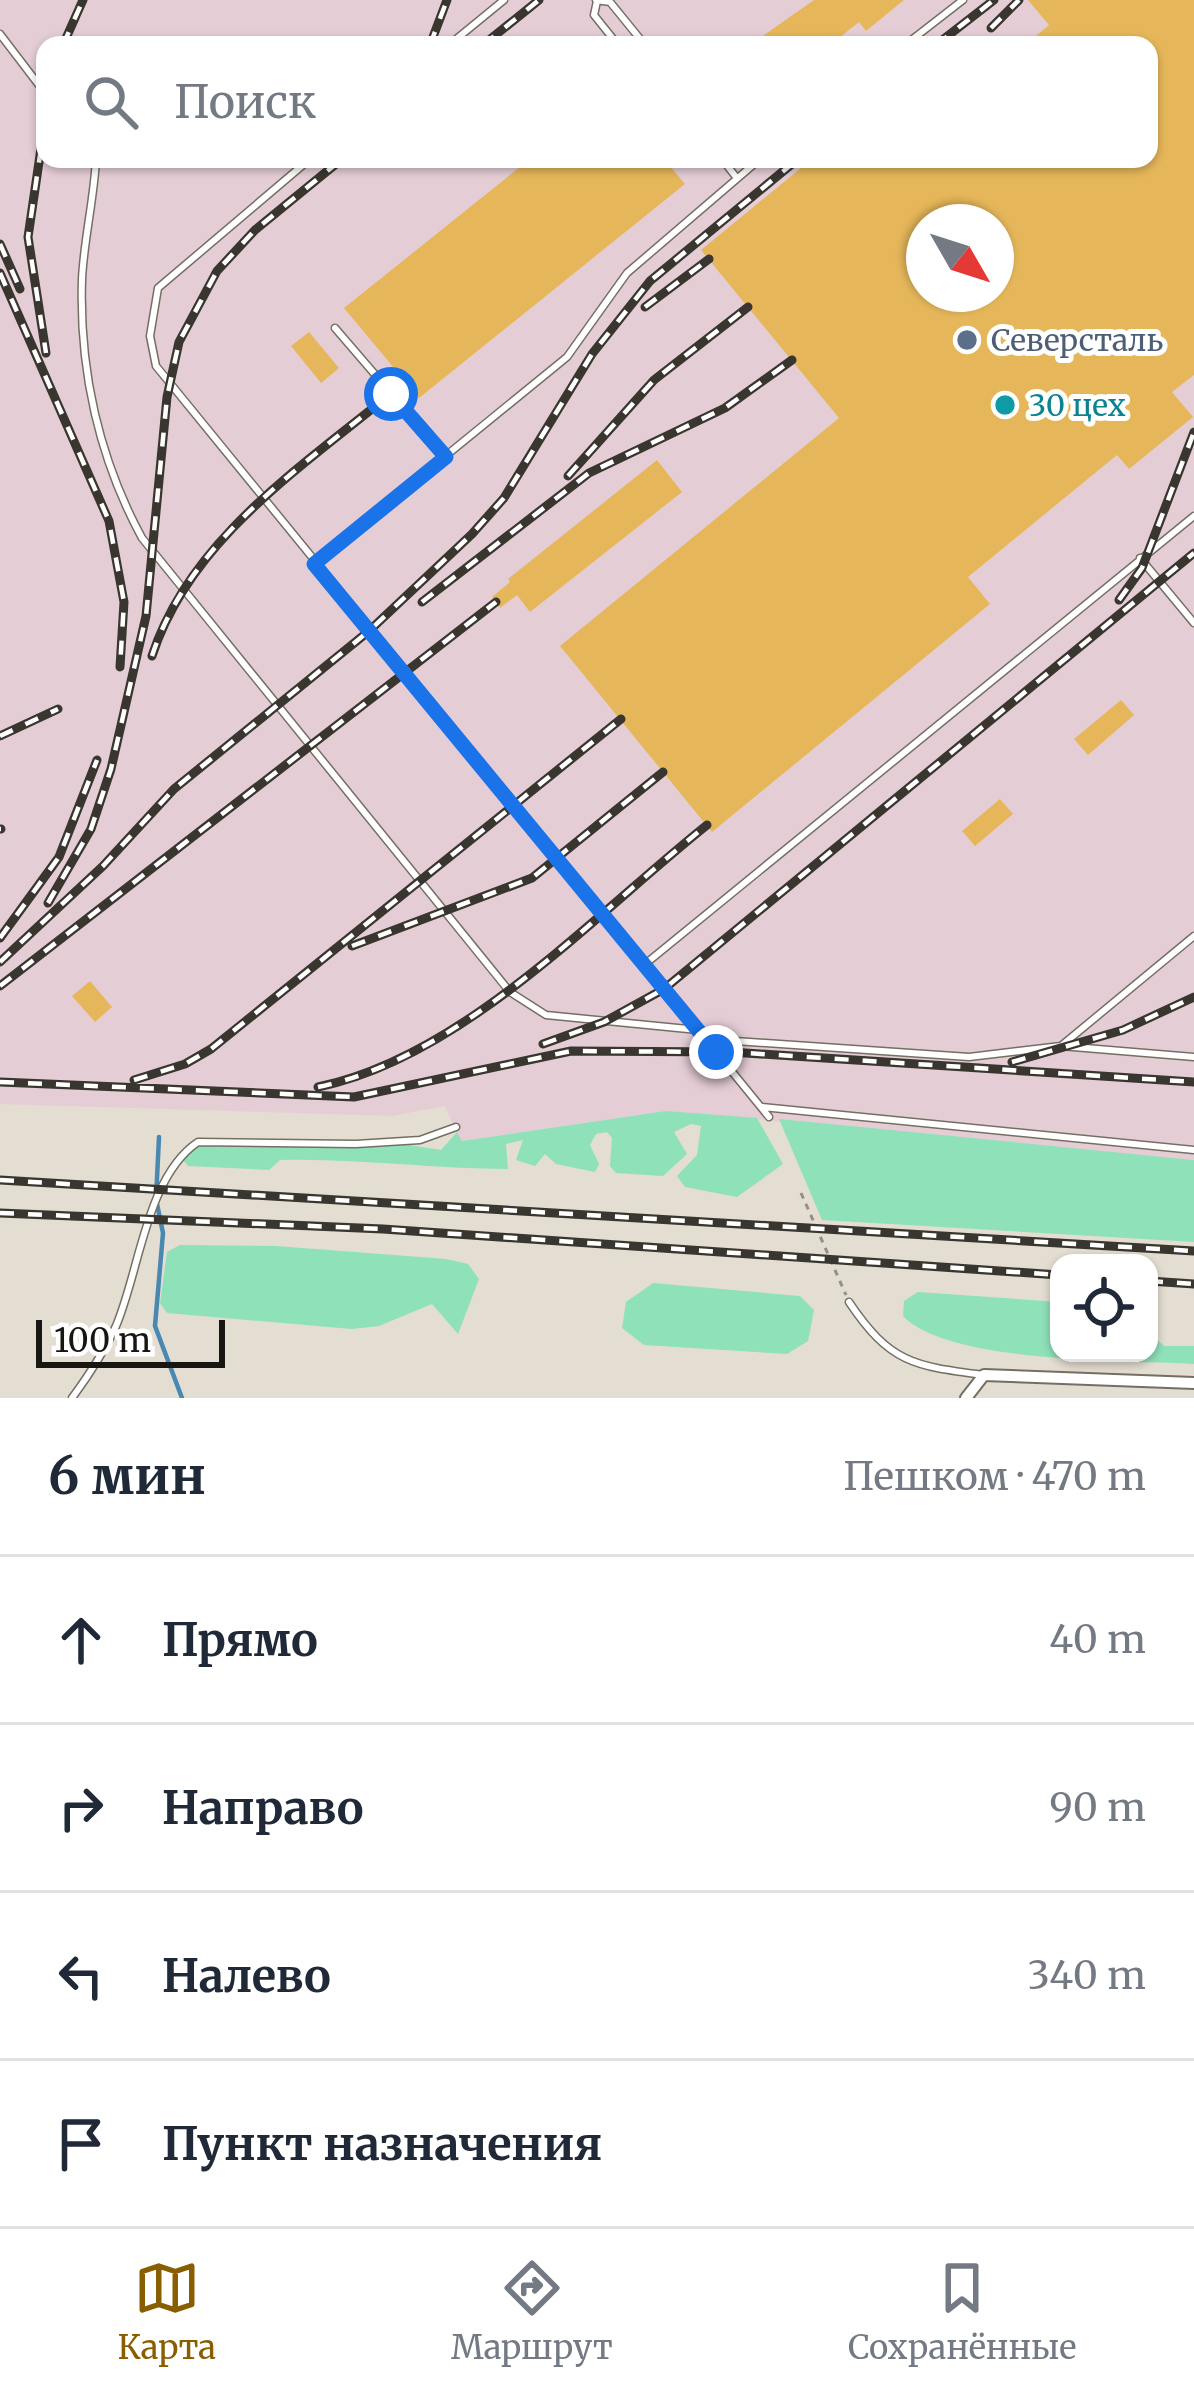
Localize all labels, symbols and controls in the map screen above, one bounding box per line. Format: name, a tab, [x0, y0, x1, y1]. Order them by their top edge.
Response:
search box	[36, 36, 1158, 168]
icon: search	[78, 69, 144, 135]
text: Поиск	[174, 74, 316, 130]
north arrow	[906, 204, 1014, 312]
place label: Северсталь	[991, 321, 1163, 359]
marker: Северсталь	[954, 327, 980, 353]
route start	[364, 367, 418, 421]
place label: 30 цех	[1029, 386, 1126, 424]
marker: 30 цех	[992, 392, 1018, 418]
route end	[689, 1025, 743, 1079]
map controls	[1050, 1254, 1158, 1362]
button: locate	[1050, 1254, 1158, 1362]
scale bar	[36, 1314, 225, 1367]
text: 100 m	[54, 1320, 151, 1361]
text: 6 мин	[48, 1444, 206, 1508]
text: Пешком · 470 m	[843, 1452, 1146, 1501]
icon: ahead	[48, 1607, 114, 1673]
text: Прямо	[162, 1612, 318, 1668]
text: 40 m	[1049, 1615, 1146, 1664]
icon: right	[48, 1775, 114, 1841]
text: Направо	[162, 1780, 364, 1836]
text: 90 m	[1049, 1783, 1146, 1832]
icon: left	[48, 1943, 114, 2009]
text: Налево	[162, 1948, 331, 2004]
text: 340 m	[1028, 1951, 1146, 2000]
icon: arrive	[48, 2111, 114, 2177]
text: Пункт назначения	[162, 2116, 602, 2172]
tab: Карта	[118, 2255, 216, 2368]
tab: Маршрут	[451, 2255, 613, 2368]
tab: Сохранённые	[848, 2255, 1076, 2368]

